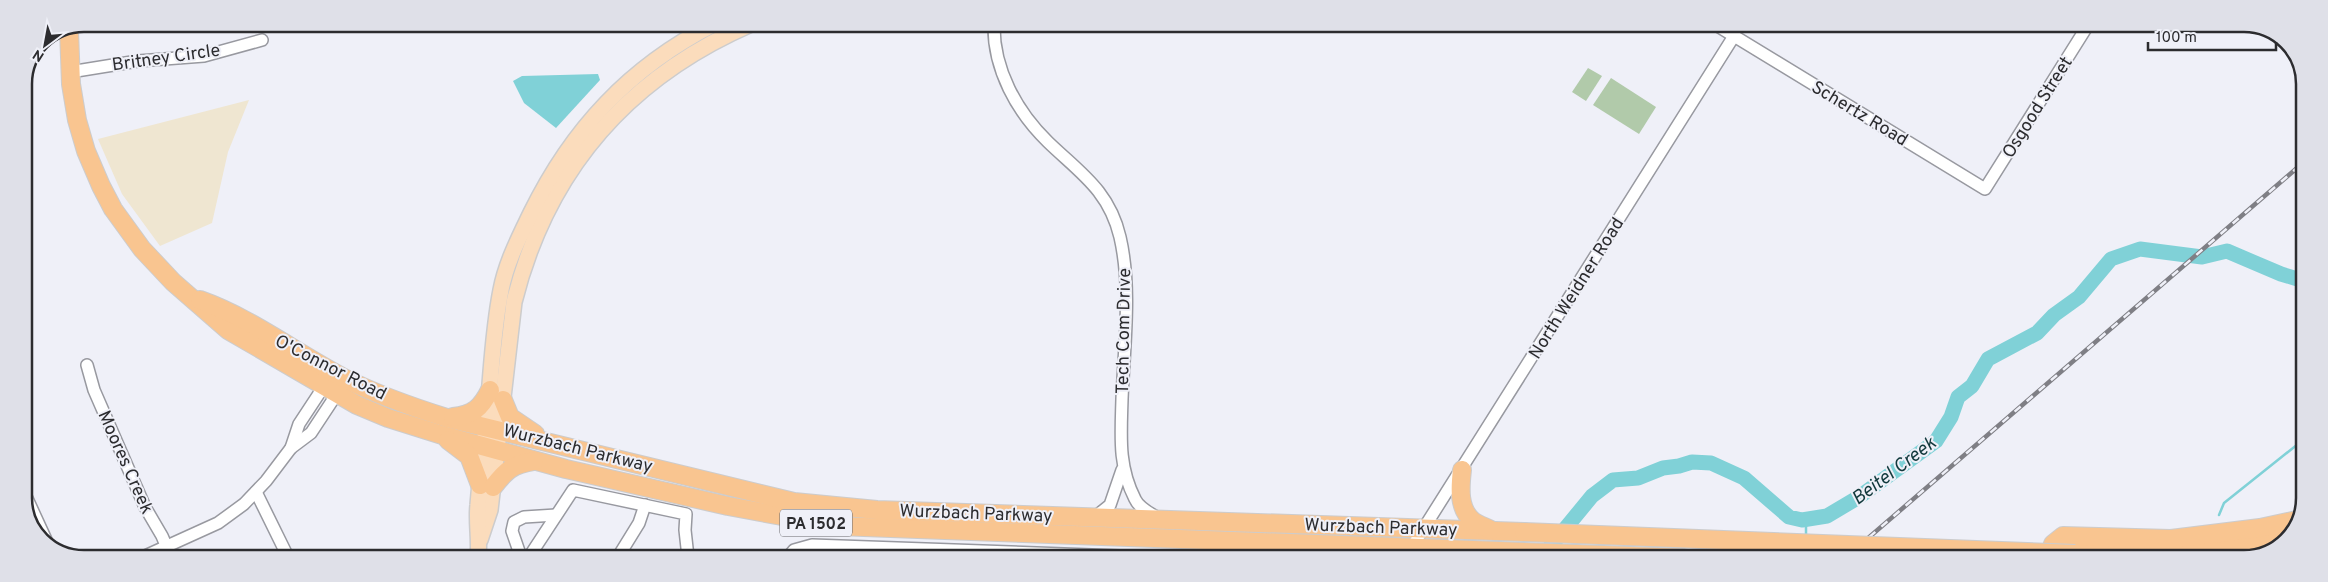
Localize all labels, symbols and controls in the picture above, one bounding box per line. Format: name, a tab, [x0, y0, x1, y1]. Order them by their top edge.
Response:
north arrow	[20, 20, 70, 70]
scale bar	[2148, 20, 2276, 52]
text: 100 m	[2156, 29, 2197, 48]
street label: Britney Circle	[111, 40, 222, 77]
text: N	[30, 45, 48, 65]
street label: Osgood Street	[1998, 53, 2079, 163]
street label: Schertz Road	[1807, 76, 1912, 152]
street label: North Weidner Road	[1524, 214, 1630, 364]
street label: Tech Com Drive	[1112, 268, 1137, 394]
street label: O'Connor Road	[271, 330, 390, 406]
street label: Moores Creek	[92, 407, 158, 518]
street label: Wurzbach Parkway	[501, 420, 655, 479]
water label: Beitel Creek	[1847, 432, 1942, 511]
street label: Wurzbach Parkway	[899, 500, 1053, 529]
road number: PA 1502	[780, 509, 852, 536]
street label: Wurzbach Parkway	[1304, 514, 1458, 543]

